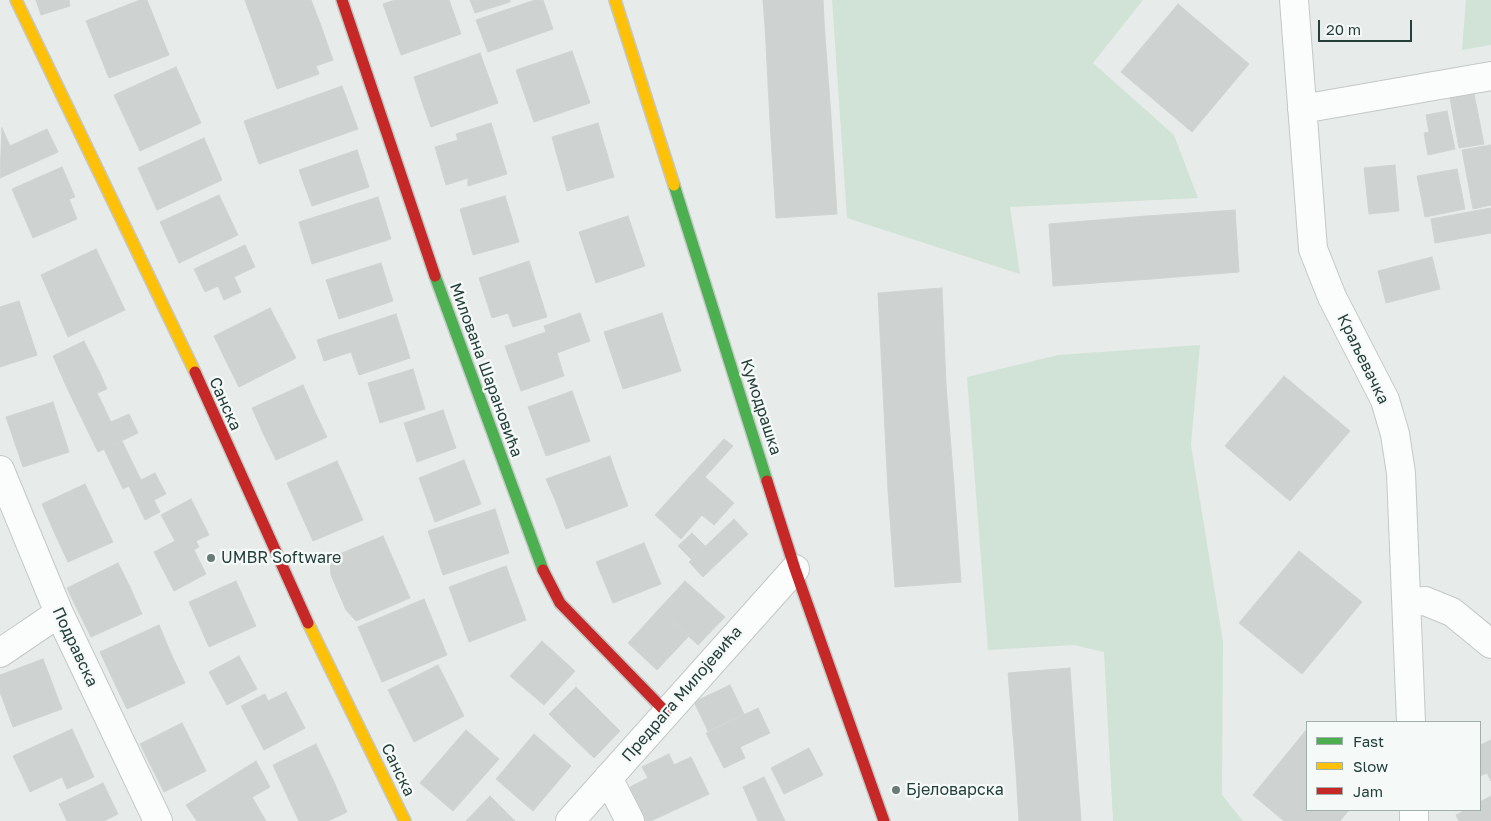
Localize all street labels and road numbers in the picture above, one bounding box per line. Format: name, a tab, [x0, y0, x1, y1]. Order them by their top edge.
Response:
street label: Милована Шарановића	[446, 280, 526, 460]
street label: Краљевачка	[1333, 311, 1393, 407]
street label: Кумодрашка	[736, 356, 786, 458]
street label: Санска	[205, 374, 245, 434]
street label: Подравска	[48, 604, 102, 690]
street label: Предрага Милојевића	[618, 622, 746, 766]
street label: Санска	[377, 740, 419, 800]

